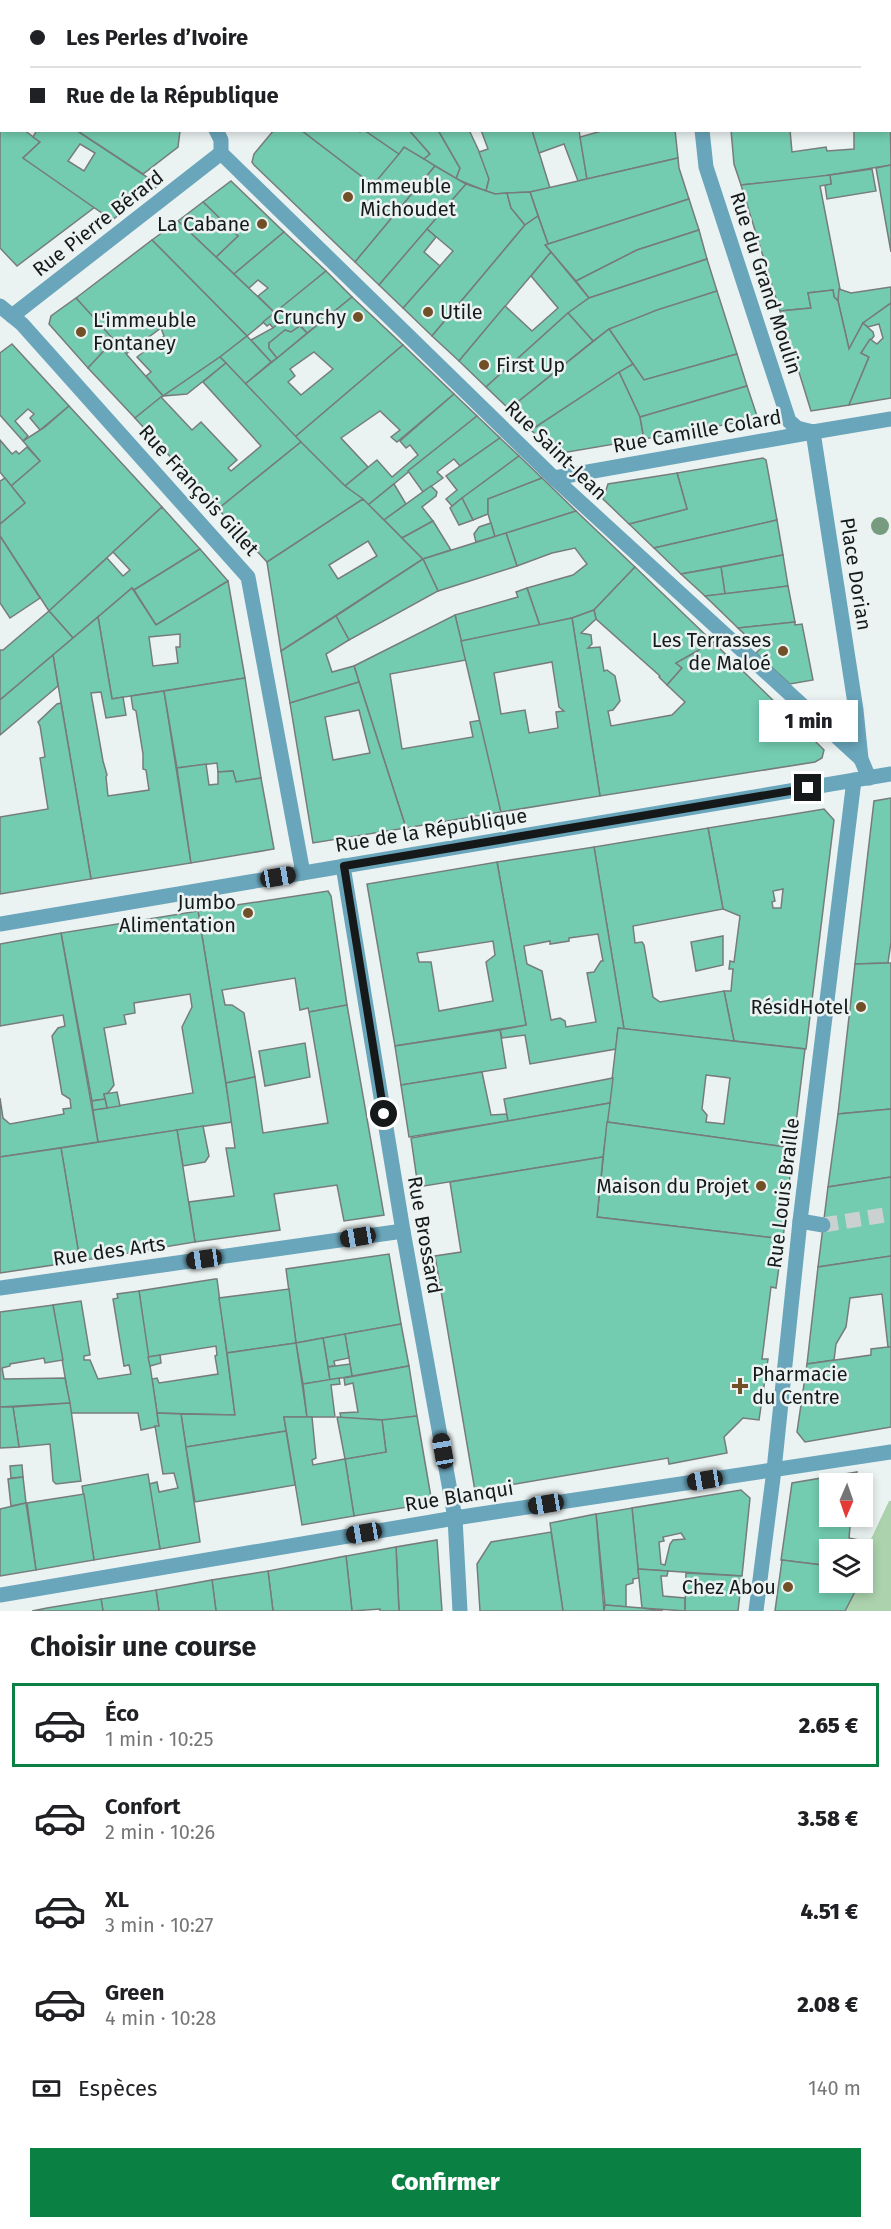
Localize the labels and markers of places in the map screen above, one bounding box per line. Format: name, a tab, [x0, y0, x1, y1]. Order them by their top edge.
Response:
place label: Immeuble Michoudet	[360, 174, 457, 221]
marker: Immeuble Michoudet	[341, 190, 355, 204]
place label: La Cabane	[157, 212, 250, 236]
marker: La Cabane	[255, 217, 269, 231]
place label: Utile	[440, 300, 483, 324]
place label: Crunchy	[273, 305, 346, 329]
marker: Utile	[421, 305, 435, 319]
place label: L'immeuble Fontaney	[93, 308, 196, 355]
marker: Crunchy	[351, 310, 365, 324]
marker: L'immeuble Fontaney	[74, 325, 88, 339]
place label: First Up	[496, 353, 565, 377]
marker: First Up	[477, 358, 491, 372]
place label: Les Terrasses de Maloé	[652, 628, 771, 675]
marker: Les Terrasses de Maloé	[776, 644, 790, 658]
place label: Jumbo Alimentation	[119, 890, 236, 937]
marker: Jumbo Alimentation	[241, 906, 255, 920]
place label: RésidHotel	[750, 995, 849, 1019]
marker: RésidHotel	[854, 1000, 868, 1014]
place label: Maison du Projet	[596, 1174, 750, 1198]
marker: Maison du Projet	[754, 1179, 768, 1193]
place label: Pharmacie du Centre	[752, 1362, 848, 1409]
marker: Pharmacie du Centre	[733, 1379, 747, 1393]
place label: Chez Abou	[682, 1575, 776, 1599]
marker: Chez Abou	[781, 1580, 795, 1594]

